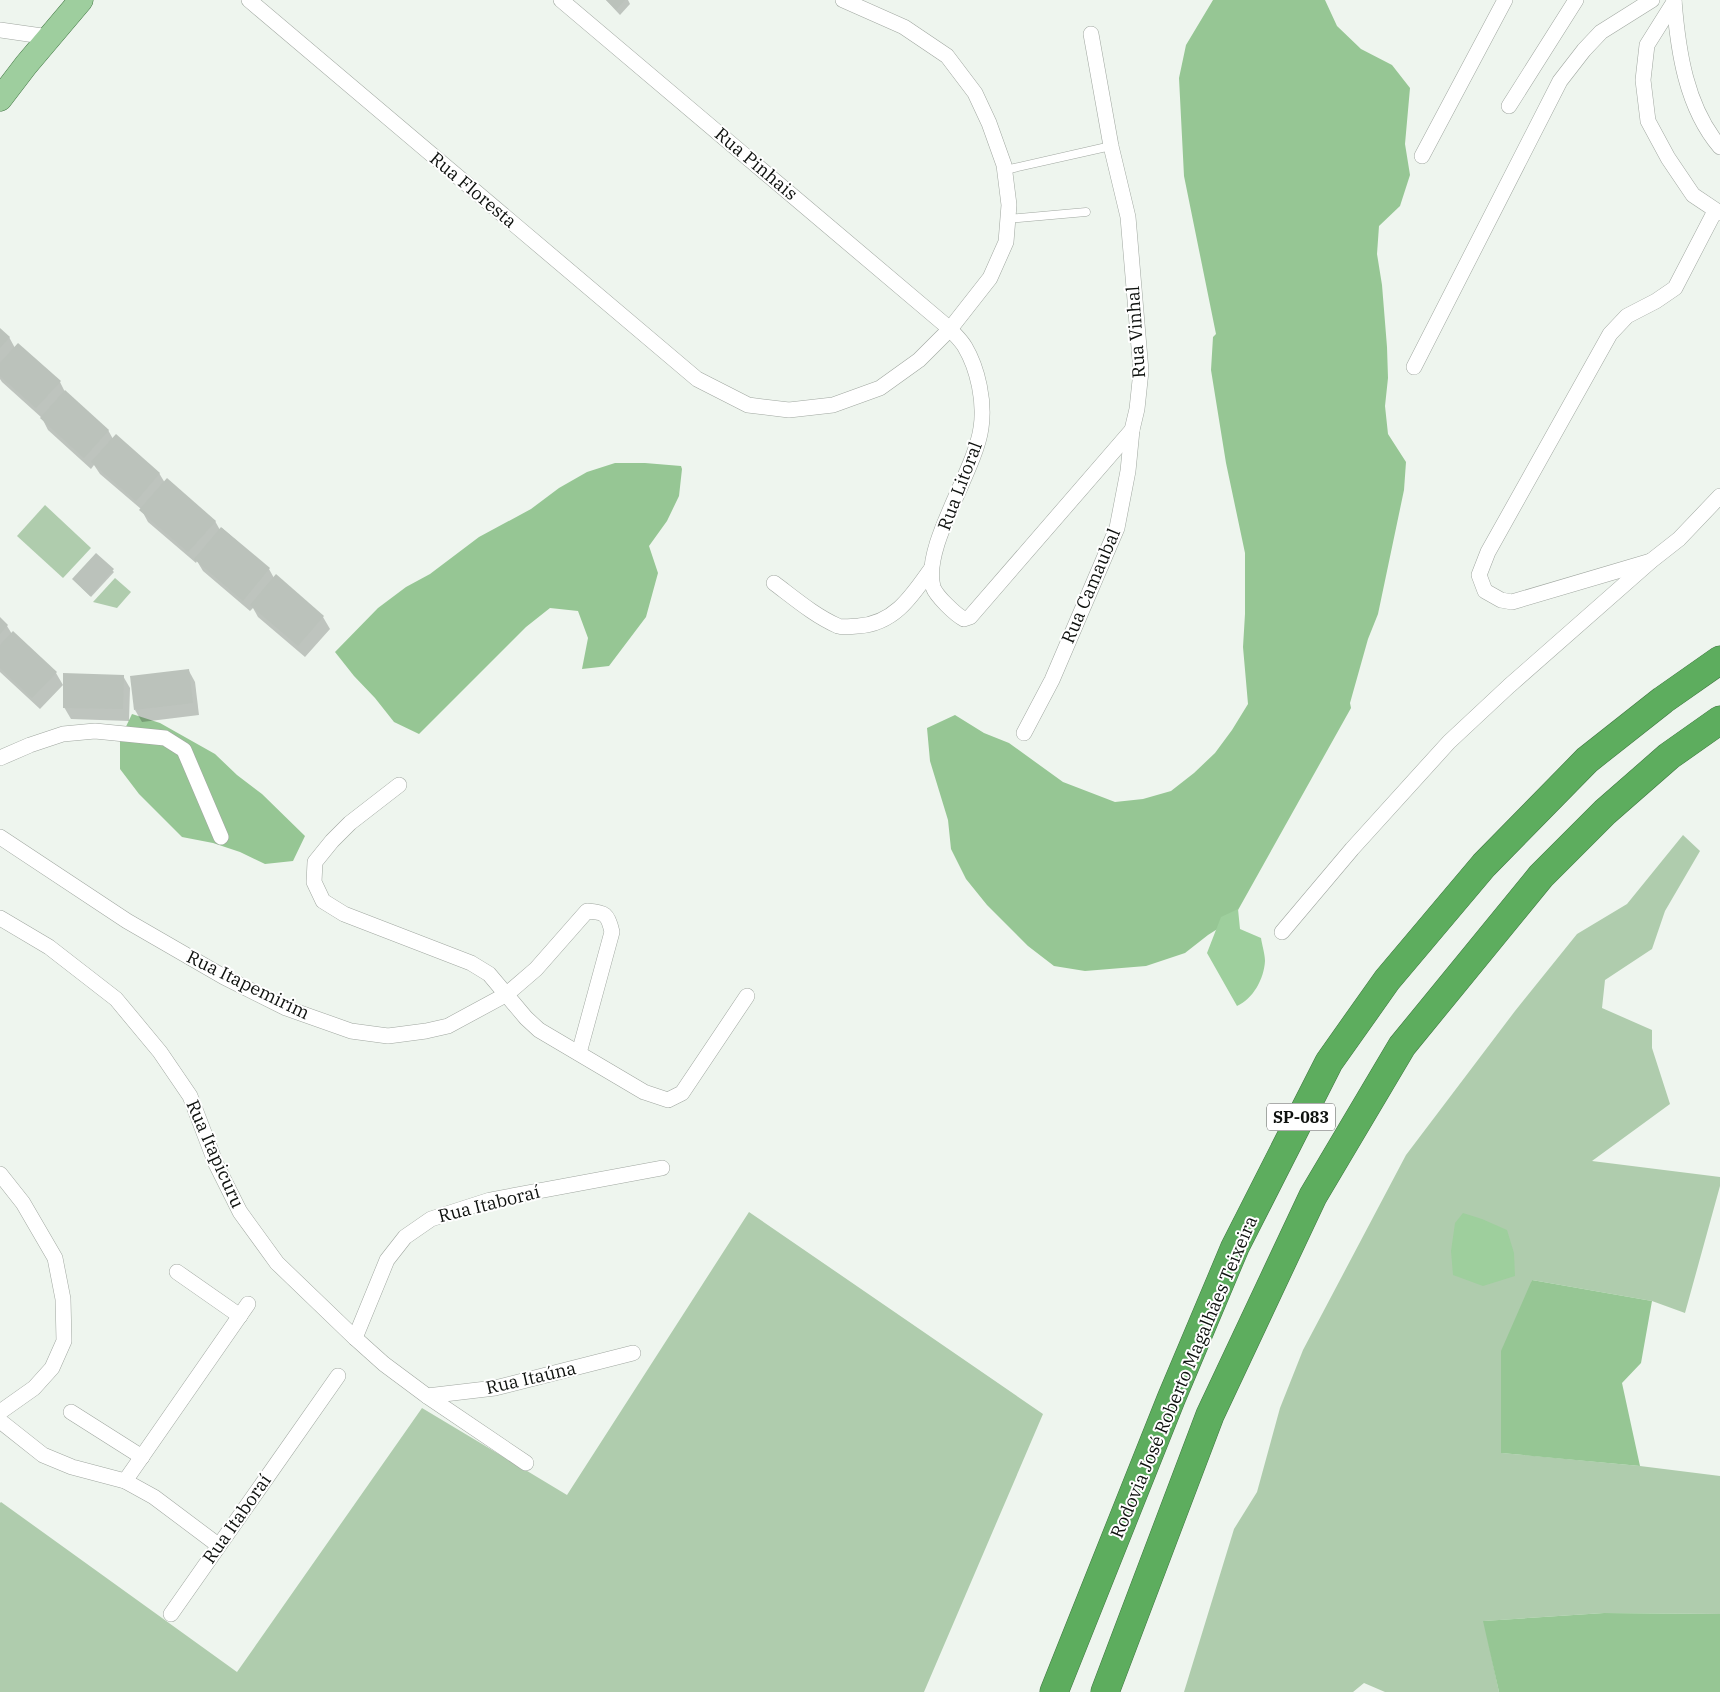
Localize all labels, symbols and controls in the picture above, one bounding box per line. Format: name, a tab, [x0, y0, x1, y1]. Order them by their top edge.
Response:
street label: Rua Pinhais	[710, 122, 802, 205]
street label: Rua Floresta	[425, 147, 522, 233]
street label: Rua Vinhal	[1121, 285, 1150, 379]
street label: Rua Litoral	[932, 438, 987, 533]
street label: Rua Camaubal	[1056, 525, 1125, 647]
street label: Rua Itapemirim	[183, 945, 314, 1024]
street label: Rua Itapicuru	[181, 1096, 250, 1212]
road number: SP-083	[1267, 1104, 1335, 1130]
street label: Rua Itaboraí	[436, 1180, 542, 1227]
street label: Rodovia José Roberto Magalhães Teixeira	[1105, 1212, 1262, 1541]
street label: Rua Itaúna	[484, 1356, 578, 1399]
street label: Rua Itaboraí	[197, 1469, 276, 1568]

